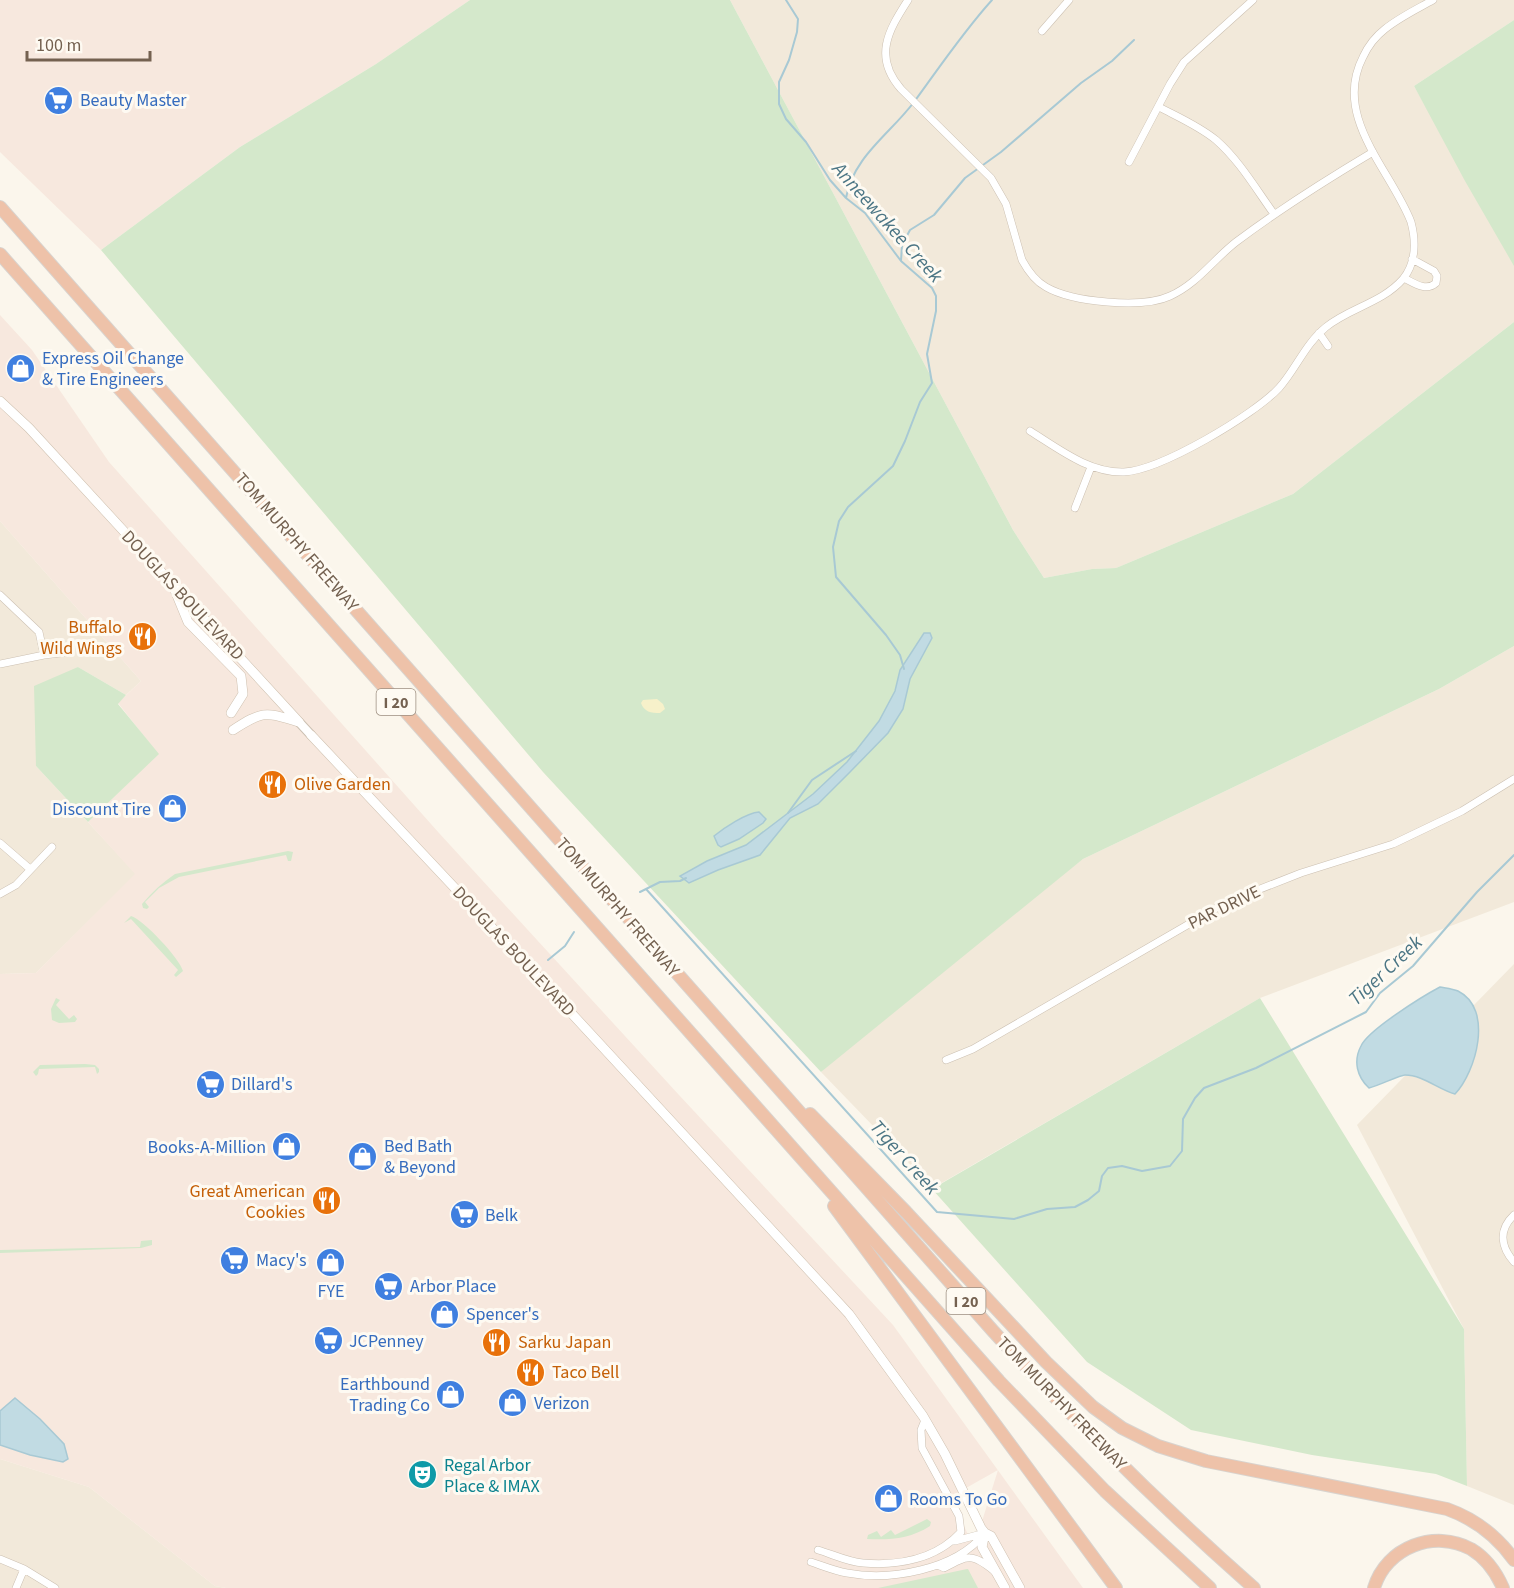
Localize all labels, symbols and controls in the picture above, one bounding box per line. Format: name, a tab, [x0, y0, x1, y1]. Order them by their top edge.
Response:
scale bar	[27, 24, 150, 62]
text: 100 m	[36, 33, 81, 58]
supermarket icon: Beauty Master	[43, 84, 75, 116]
place label: Beauty Master	[80, 88, 187, 113]
water label: Anneewakee Creek	[824, 155, 949, 289]
place label: Express Oil Change & Tire Engineers	[42, 346, 184, 392]
shop icon: Express Oil Change & Tire Engineers	[5, 352, 37, 384]
street label: TOM MURPHY FREEWAY	[229, 467, 364, 618]
street label: DOUGLAS BOULEVARD	[116, 525, 250, 666]
place label: Buffalo Wild Wings	[40, 615, 122, 661]
restaurant icon: Buffalo Wild Wings	[127, 621, 159, 653]
road number: I 20	[376, 689, 416, 715]
restaurant icon: Olive Garden	[257, 768, 289, 800]
place label: Olive Garden	[294, 772, 391, 797]
shop icon: Discount Tire	[156, 793, 188, 825]
place label: Discount Tire	[52, 797, 151, 822]
street label: TOM MURPHY FREEWAY	[550, 832, 685, 983]
street label: PAR DRIVE	[1184, 879, 1265, 936]
street label: DOUGLAS BOULEVARD	[447, 881, 581, 1022]
water label: Tiger Creek	[1342, 929, 1429, 1012]
supermarket icon: Dillard's	[194, 1068, 226, 1100]
place label: Dillard's	[231, 1072, 292, 1097]
water label: Tiger Creek	[863, 1114, 946, 1202]
shop icon: Books-A-Million	[271, 1131, 303, 1163]
place label: Bed Bath & Beyond	[384, 1134, 456, 1180]
place label: Books-A-Million	[148, 1135, 266, 1160]
shop icon: Bed Bath & Beyond	[347, 1140, 379, 1172]
place label: Great American Cookies	[189, 1179, 305, 1225]
restaurant icon: Great American Cookies	[310, 1185, 342, 1217]
supermarket icon: Belk	[448, 1199, 480, 1231]
place label: Belk	[485, 1203, 518, 1228]
supermarket icon: Macy's	[219, 1244, 251, 1276]
shop icon: FYE	[315, 1246, 347, 1278]
place label: Macy's	[256, 1248, 307, 1273]
supermarket icon: Arbor Place	[373, 1270, 405, 1302]
place label: Arbor Place	[410, 1274, 496, 1299]
place label: FYE	[318, 1279, 344, 1304]
road number: I 20	[946, 1288, 986, 1314]
shop icon: Spencer's	[429, 1298, 461, 1330]
place label: Spencer's	[466, 1302, 539, 1327]
supermarket icon: JCPenney	[312, 1325, 344, 1357]
restaurant icon: Sarku Japan	[481, 1326, 513, 1358]
place label: JCPenney	[349, 1329, 424, 1354]
place label: Sarku Japan	[518, 1330, 611, 1355]
street label: TOM MURPHY FREEWAY	[991, 1331, 1132, 1476]
restaurant icon: Taco Bell	[515, 1356, 547, 1388]
place label: Taco Bell	[552, 1360, 619, 1385]
place label: Earthbound Trading Co	[340, 1372, 430, 1418]
shop icon: Earthbound Trading Co	[435, 1378, 467, 1410]
shop icon: Verizon	[497, 1387, 529, 1419]
place label: Verizon	[534, 1391, 590, 1416]
place label: Regal Arbor Place & IMAX	[444, 1453, 540, 1499]
theatre icon: Regal Arbor Place & IMAX	[407, 1459, 439, 1491]
shop icon: Rooms To Go	[872, 1483, 904, 1515]
place label: Rooms To Go	[909, 1487, 1007, 1512]

